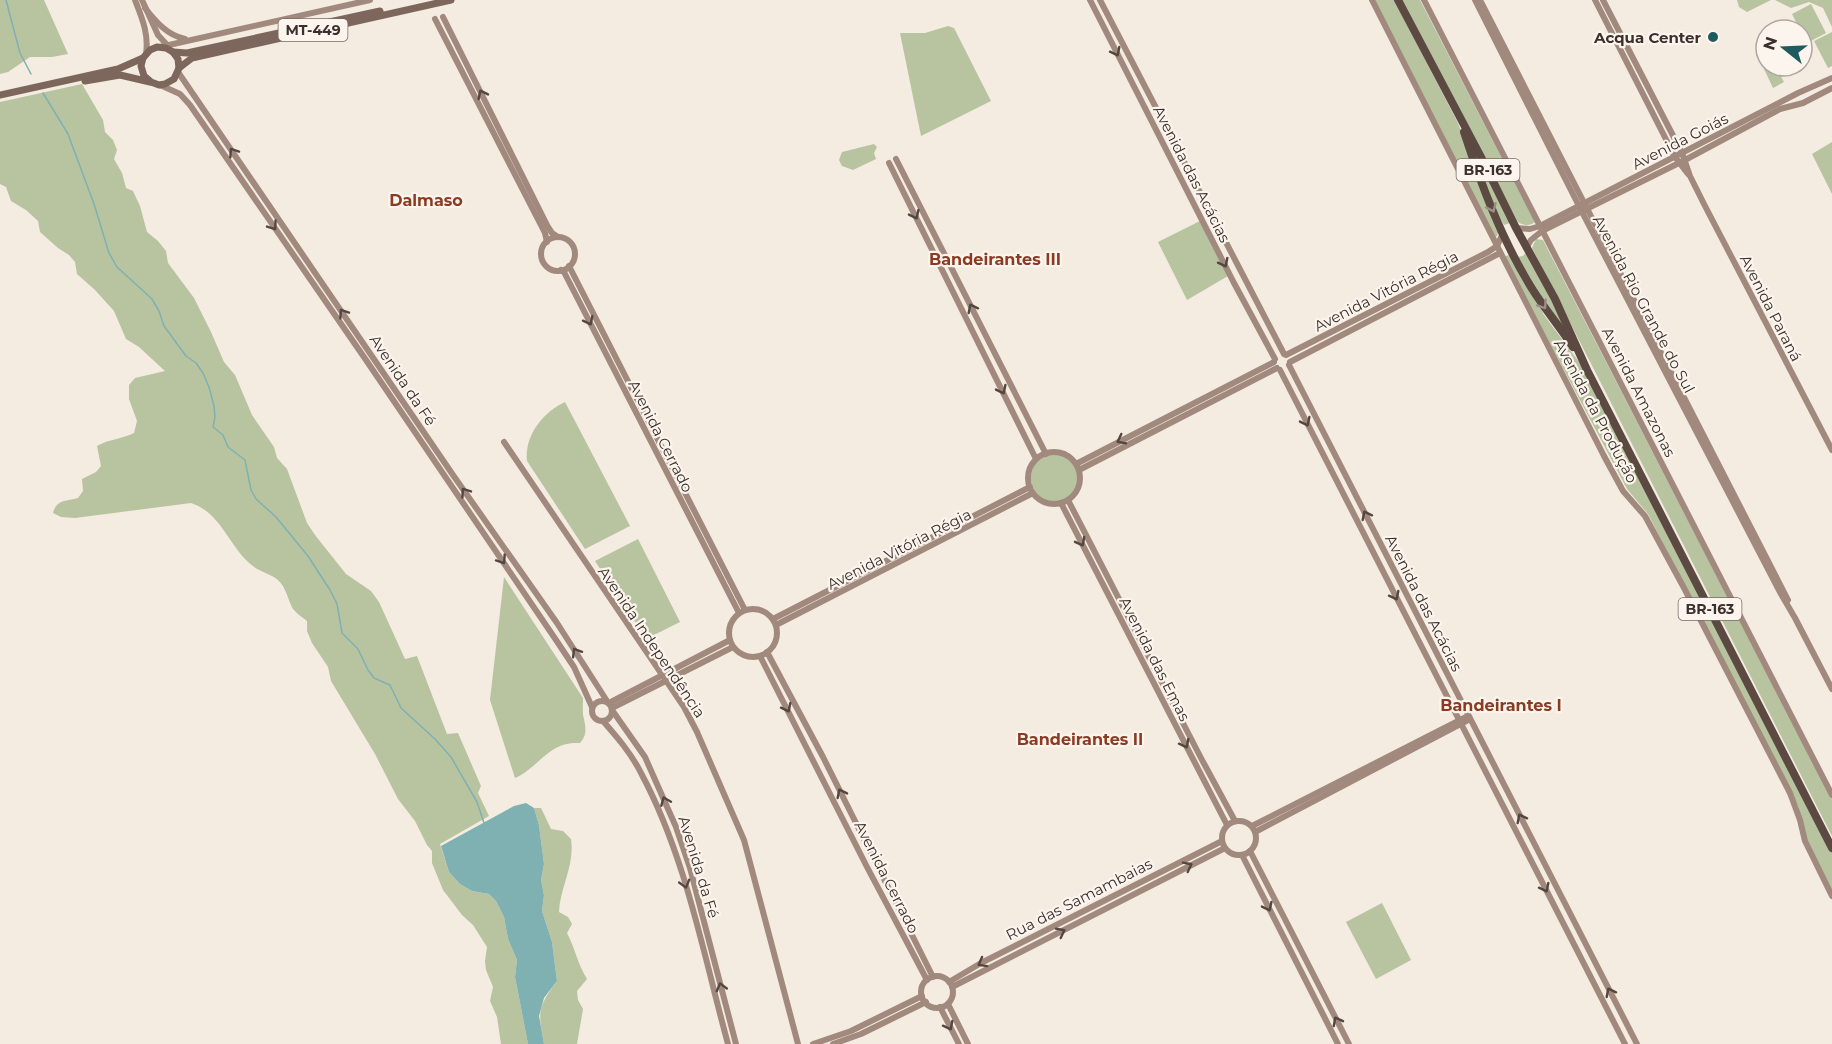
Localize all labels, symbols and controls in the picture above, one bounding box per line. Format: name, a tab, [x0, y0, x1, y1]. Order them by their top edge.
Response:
north arrow	[1754, 18, 1814, 78]
road number: MT-449	[278, 19, 348, 41]
place label: Acqua Center	[1593, 28, 1702, 47]
marker: Acqua Center	[1706, 30, 1720, 44]
text: N	[1759, 34, 1781, 53]
one-way arrow	[1109, 46, 1120, 56]
one-way arrow	[477, 89, 489, 100]
street label: Avenida das Acácias	[1149, 102, 1235, 246]
street label: Avenida Goiás	[1629, 109, 1731, 173]
one-way arrow	[229, 148, 240, 159]
road number: BR-163	[1456, 159, 1520, 181]
district label: Dalmaso	[389, 191, 463, 210]
one-way arrow	[1484, 201, 1496, 212]
one-way arrow	[908, 209, 919, 220]
street label: Avenida Rio Grande do Sul	[1589, 212, 1699, 396]
one-way arrow	[266, 220, 277, 231]
street label: Avenida Vitória Régia	[1311, 246, 1461, 336]
district label: Bandeirantes III	[929, 250, 1061, 269]
street label: Avenida Paraná	[1736, 252, 1806, 364]
one-way arrow	[1217, 257, 1229, 268]
one-way arrow	[1536, 298, 1547, 309]
one-way arrow	[968, 303, 980, 314]
one-way arrow	[339, 309, 350, 320]
one-way arrow	[581, 315, 593, 326]
street label: Avenida Amazonas	[1598, 324, 1680, 460]
street label: Avenida da Fé	[366, 331, 440, 429]
street label: Avenida da Produção	[1550, 336, 1642, 486]
street label: Avenida Cerrado	[624, 377, 698, 495]
one-way arrow	[995, 383, 1006, 394]
one-way arrow	[1299, 416, 1310, 427]
one-way arrow	[1117, 433, 1128, 444]
one-way arrow	[461, 487, 472, 498]
street label: Avenida Vitória Régia	[824, 504, 974, 594]
one-way arrow	[1362, 511, 1373, 521]
street label: Avenida das Acácias	[1381, 531, 1467, 675]
one-way arrow	[1074, 535, 1085, 546]
one-way arrow	[495, 554, 506, 565]
street label: Avenida Independência	[594, 563, 710, 721]
one-way arrow	[1388, 590, 1399, 600]
street label: Avenida das Emas	[1115, 594, 1195, 724]
road number: BR-163	[1678, 598, 1742, 620]
one-way arrow	[571, 648, 583, 658]
district label: Bandeirantes I	[1440, 696, 1562, 715]
one-way arrow	[780, 702, 791, 712]
district label: Bandeirantes II	[1017, 730, 1143, 749]
one-way arrow	[1178, 738, 1189, 748]
one-way arrow	[837, 789, 848, 799]
one-way arrow	[660, 796, 672, 807]
street label: Avenida da Fé	[674, 814, 724, 920]
one-way arrow	[1517, 814, 1528, 825]
street label: Avenida Cerrado	[850, 818, 924, 936]
street label: Rua das Samambaias	[1003, 854, 1155, 944]
one-way arrow	[1182, 862, 1192, 873]
one-way arrow	[678, 878, 690, 889]
one-way arrow	[1538, 882, 1549, 893]
one-way arrow	[1261, 901, 1272, 912]
one-way arrow	[1054, 928, 1065, 939]
one-way arrow	[978, 956, 989, 967]
one-way arrow	[716, 983, 728, 993]
one-way arrow	[1606, 988, 1617, 998]
one-way arrow	[1333, 1016, 1344, 1027]
one-way arrow	[942, 1019, 954, 1030]

